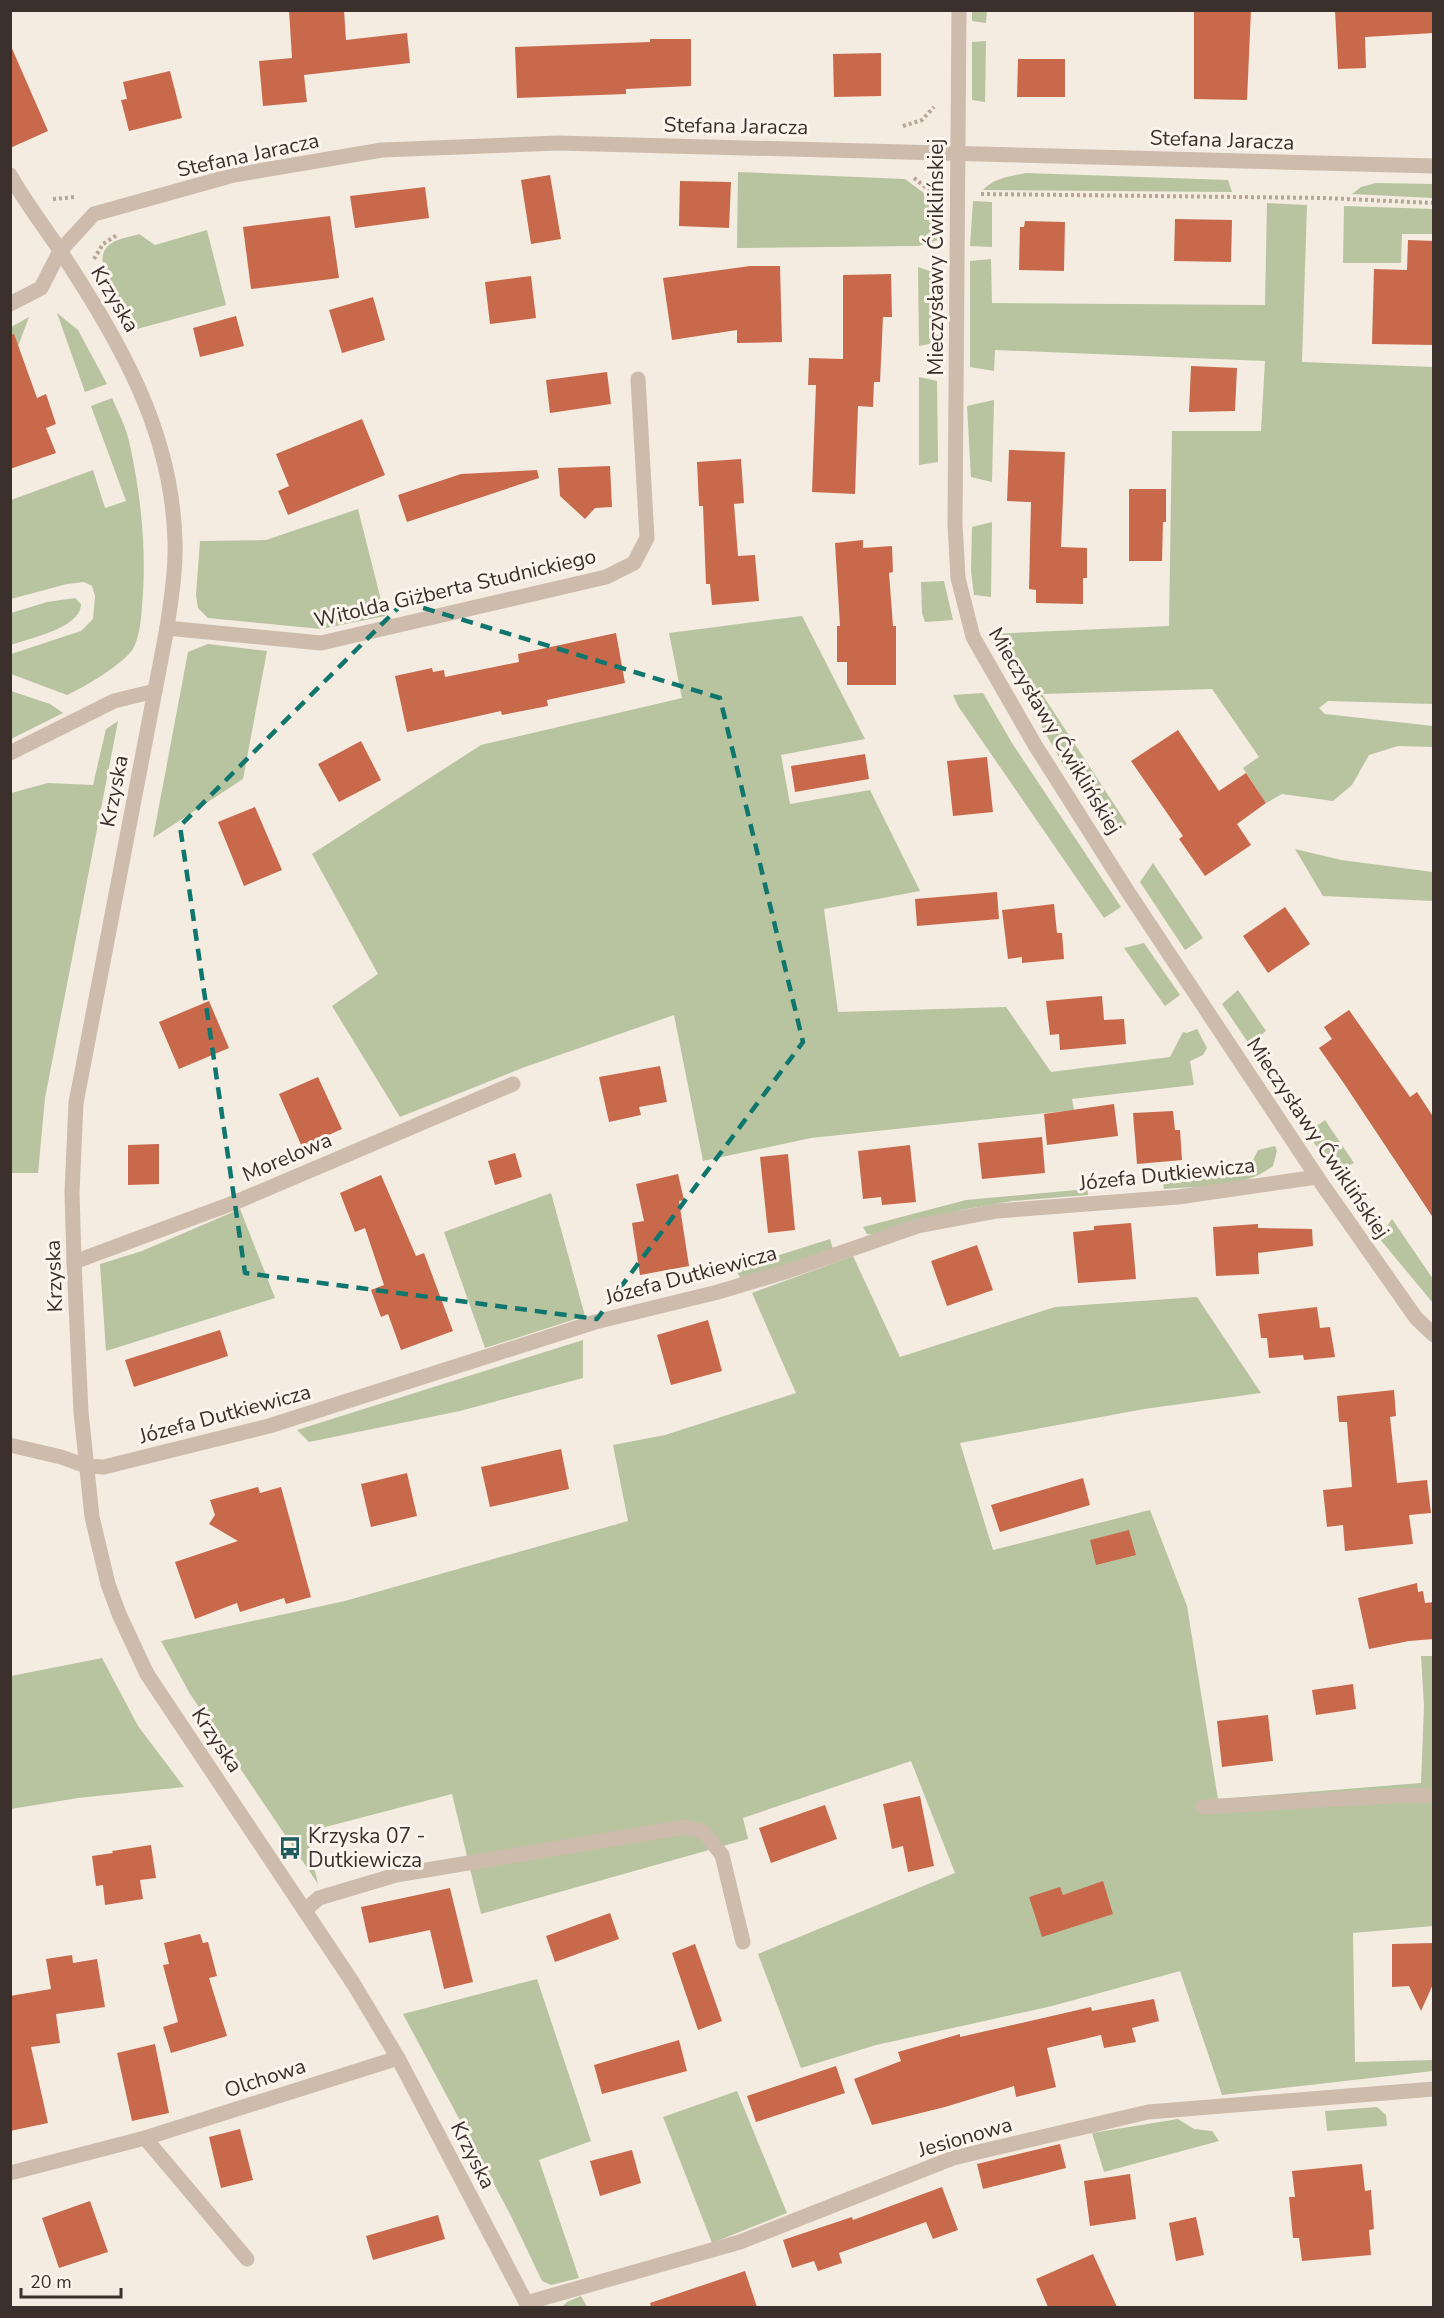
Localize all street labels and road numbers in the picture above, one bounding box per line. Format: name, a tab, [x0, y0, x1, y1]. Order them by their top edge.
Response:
street label: Stefana Jaracza	[663, 111, 809, 141]
street label: Stefana Jaracza	[1149, 123, 1295, 157]
street label: Stefana Jaracza	[174, 126, 322, 184]
street label: Mieczysławy Ćwiklińskiej	[922, 139, 950, 375]
street label: Krzyska	[84, 261, 146, 337]
street label: Witolda Giżberta Studnickiego	[311, 542, 599, 634]
street label: Mieczysławy Ćwiklińskiej	[982, 622, 1128, 840]
street label: Krzyska	[93, 753, 135, 829]
street label: Mieczysławy Ćwiklińskiej	[1240, 1032, 1396, 1244]
street label: Morelowa	[238, 1126, 336, 1188]
street label: Józefa Dutkiewicza	[1077, 1151, 1256, 1197]
street label: Krzyska	[39, 1239, 69, 1313]
street label: Józefa Dutkiewicza	[601, 1239, 780, 1312]
street label: Józefa Dutkiewicza	[135, 1378, 314, 1451]
street label: Krzyska	[185, 1702, 249, 1778]
street label: Olchowa	[221, 2052, 309, 2104]
street label: Jesionowa	[914, 2110, 1015, 2164]
street label: Krzyska	[444, 2116, 502, 2194]

